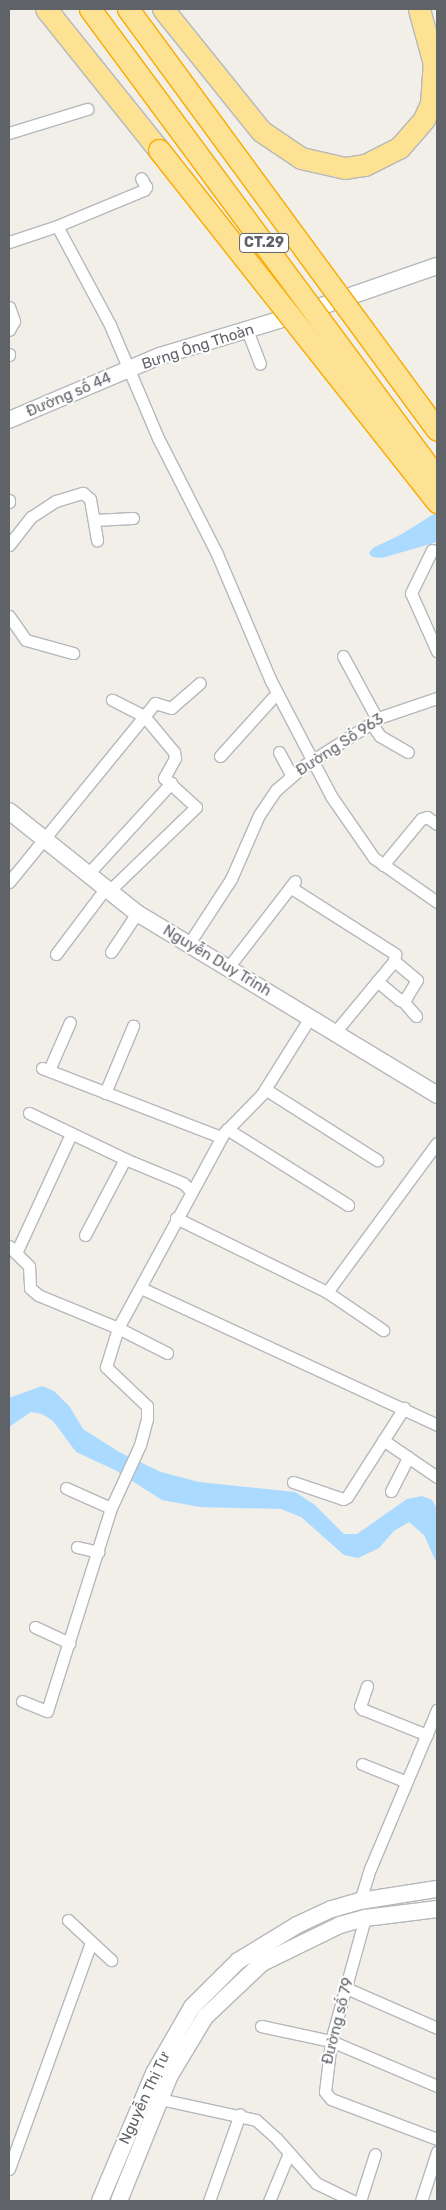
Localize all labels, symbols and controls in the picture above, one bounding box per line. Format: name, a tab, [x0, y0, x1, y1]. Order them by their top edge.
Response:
road number: CT.29	[239, 232, 289, 254]
street label: Bưng Ông Thoàn	[140, 320, 256, 374]
street label: Đường số 44	[24, 369, 114, 421]
street label: Đường Số 963	[293, 710, 387, 780]
street label: Nguyễn Duy Trinh	[159, 921, 275, 1001]
street label: Đường số 79	[319, 1976, 357, 2066]
street label: Nguyễn Thị Tư	[116, 2049, 174, 2147]

